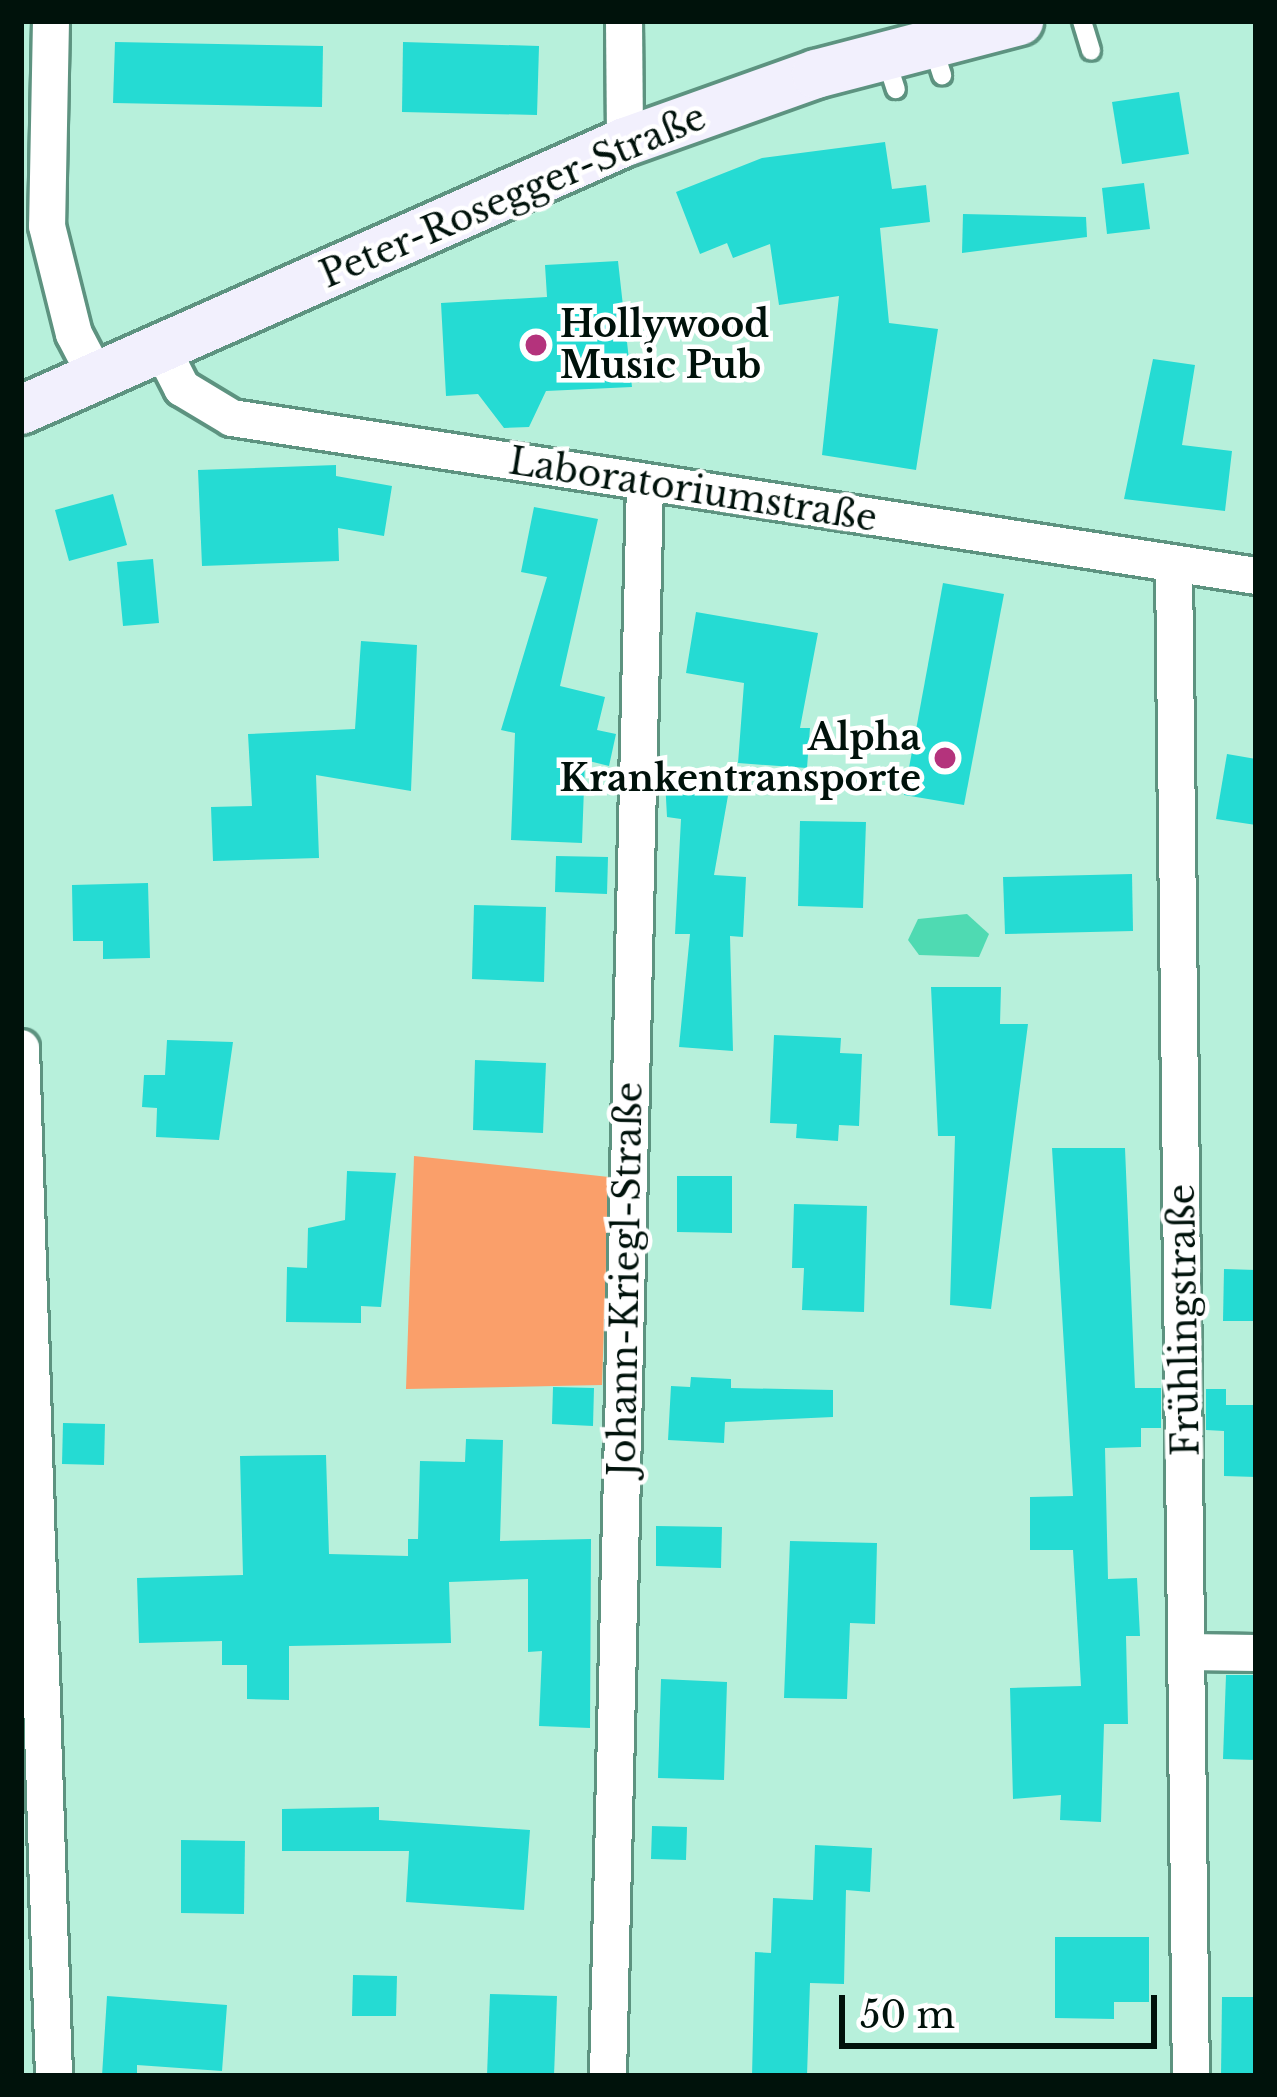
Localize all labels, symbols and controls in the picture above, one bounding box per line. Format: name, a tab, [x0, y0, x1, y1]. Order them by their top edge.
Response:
street label: Peter-Rosegger-Straße	[314, 95, 712, 297]
place label: Hollywood Music Pub	[560, 302, 769, 387]
marker: Hollywood Music Pub	[523, 332, 549, 358]
street label: Laboratoriumstraße	[506, 440, 880, 540]
place label: Alpha Krankentransporte	[560, 715, 921, 800]
marker: Alpha Krankentransporte	[932, 745, 958, 771]
street label: Johann-Kriegl-Straße	[601, 1081, 651, 1477]
street label: Frühlingstraße	[1160, 1183, 1208, 1457]
scale bar	[845, 1971, 1163, 2045]
text: 50 m	[860, 1993, 955, 2038]

